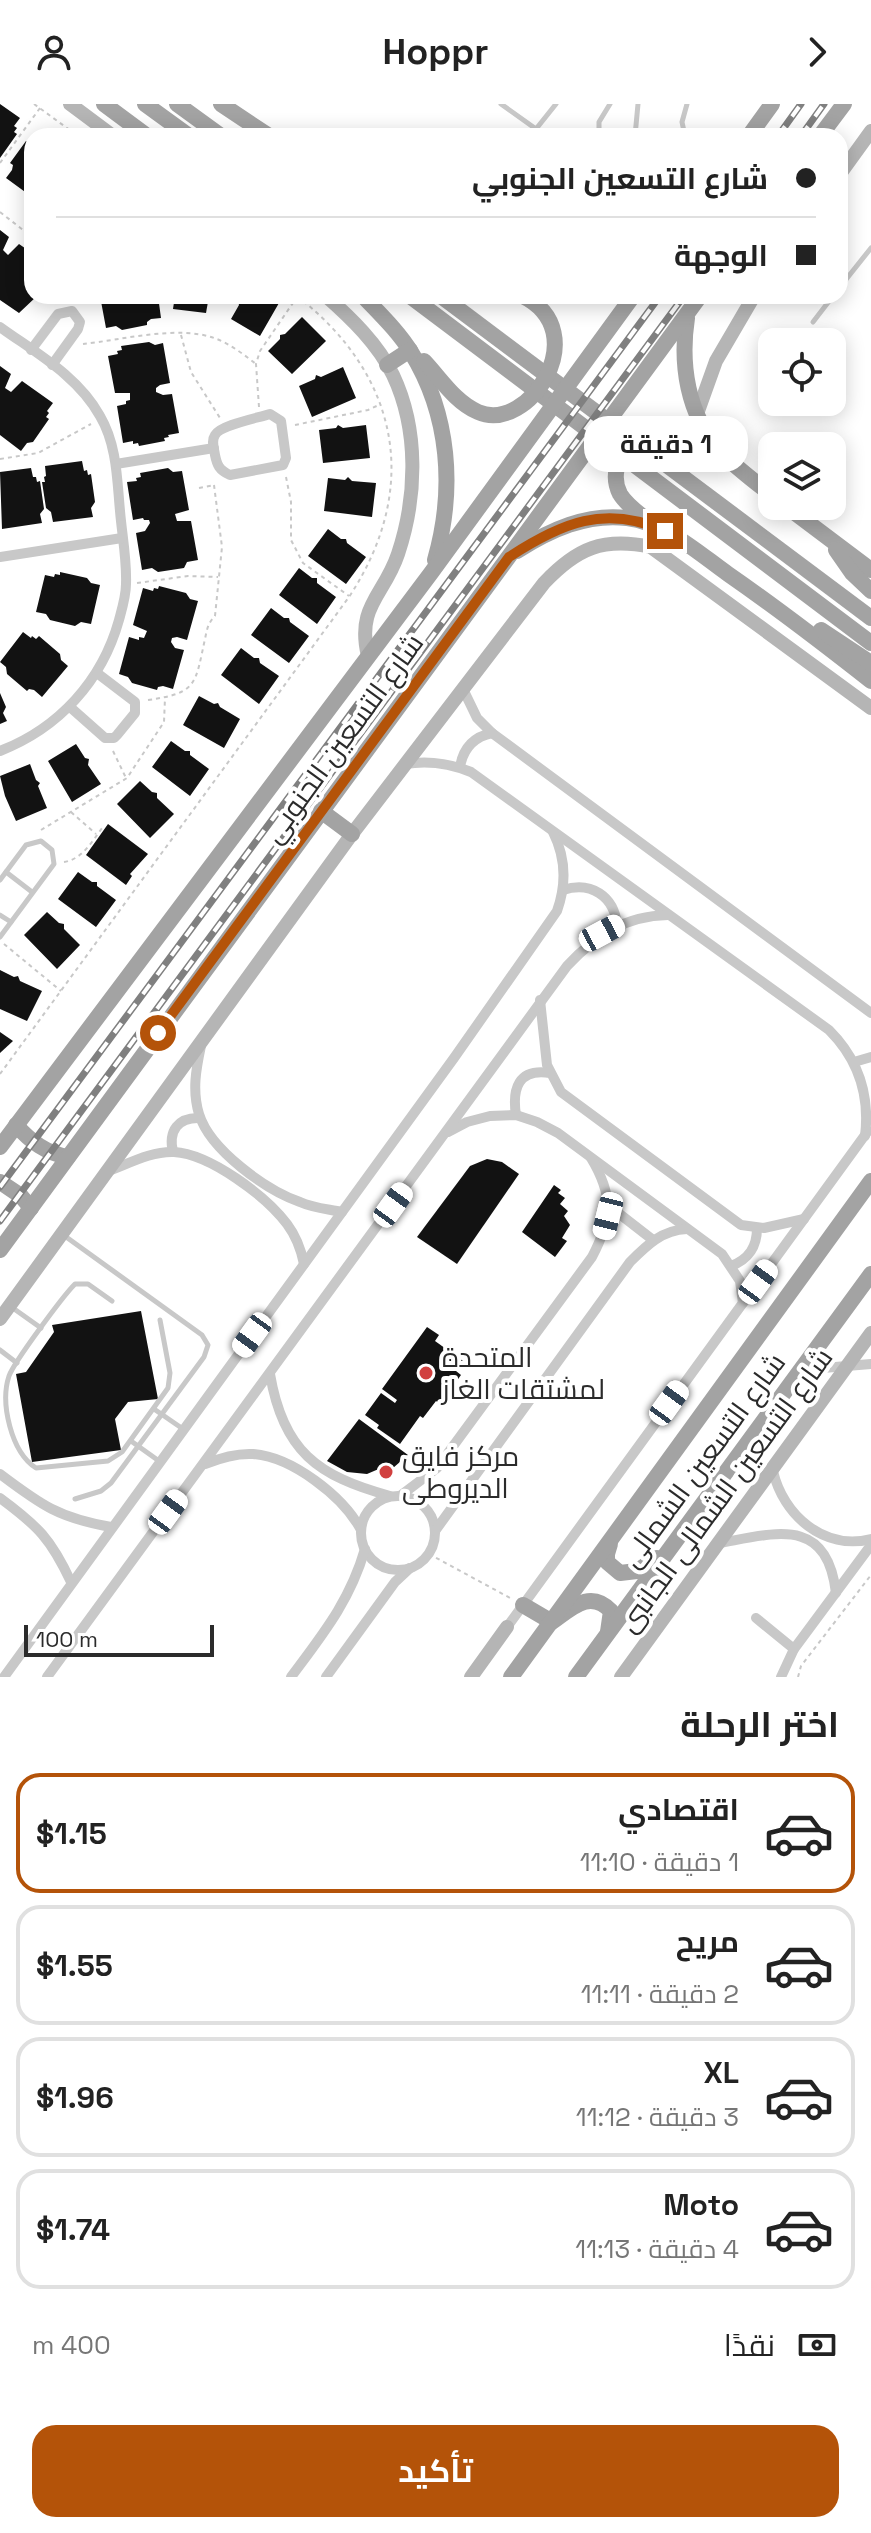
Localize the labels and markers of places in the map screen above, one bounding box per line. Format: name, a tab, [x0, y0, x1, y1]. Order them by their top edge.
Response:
place label: المتحدة لمشتقات الغاز	[440, 1339, 605, 1407]
marker: المتحدة لمشتقات الغاز	[417, 1364, 435, 1382]
place label: مركز فايق الديروطى	[402, 1438, 519, 1506]
marker: مركز فايق الديروطى	[377, 1463, 395, 1481]

